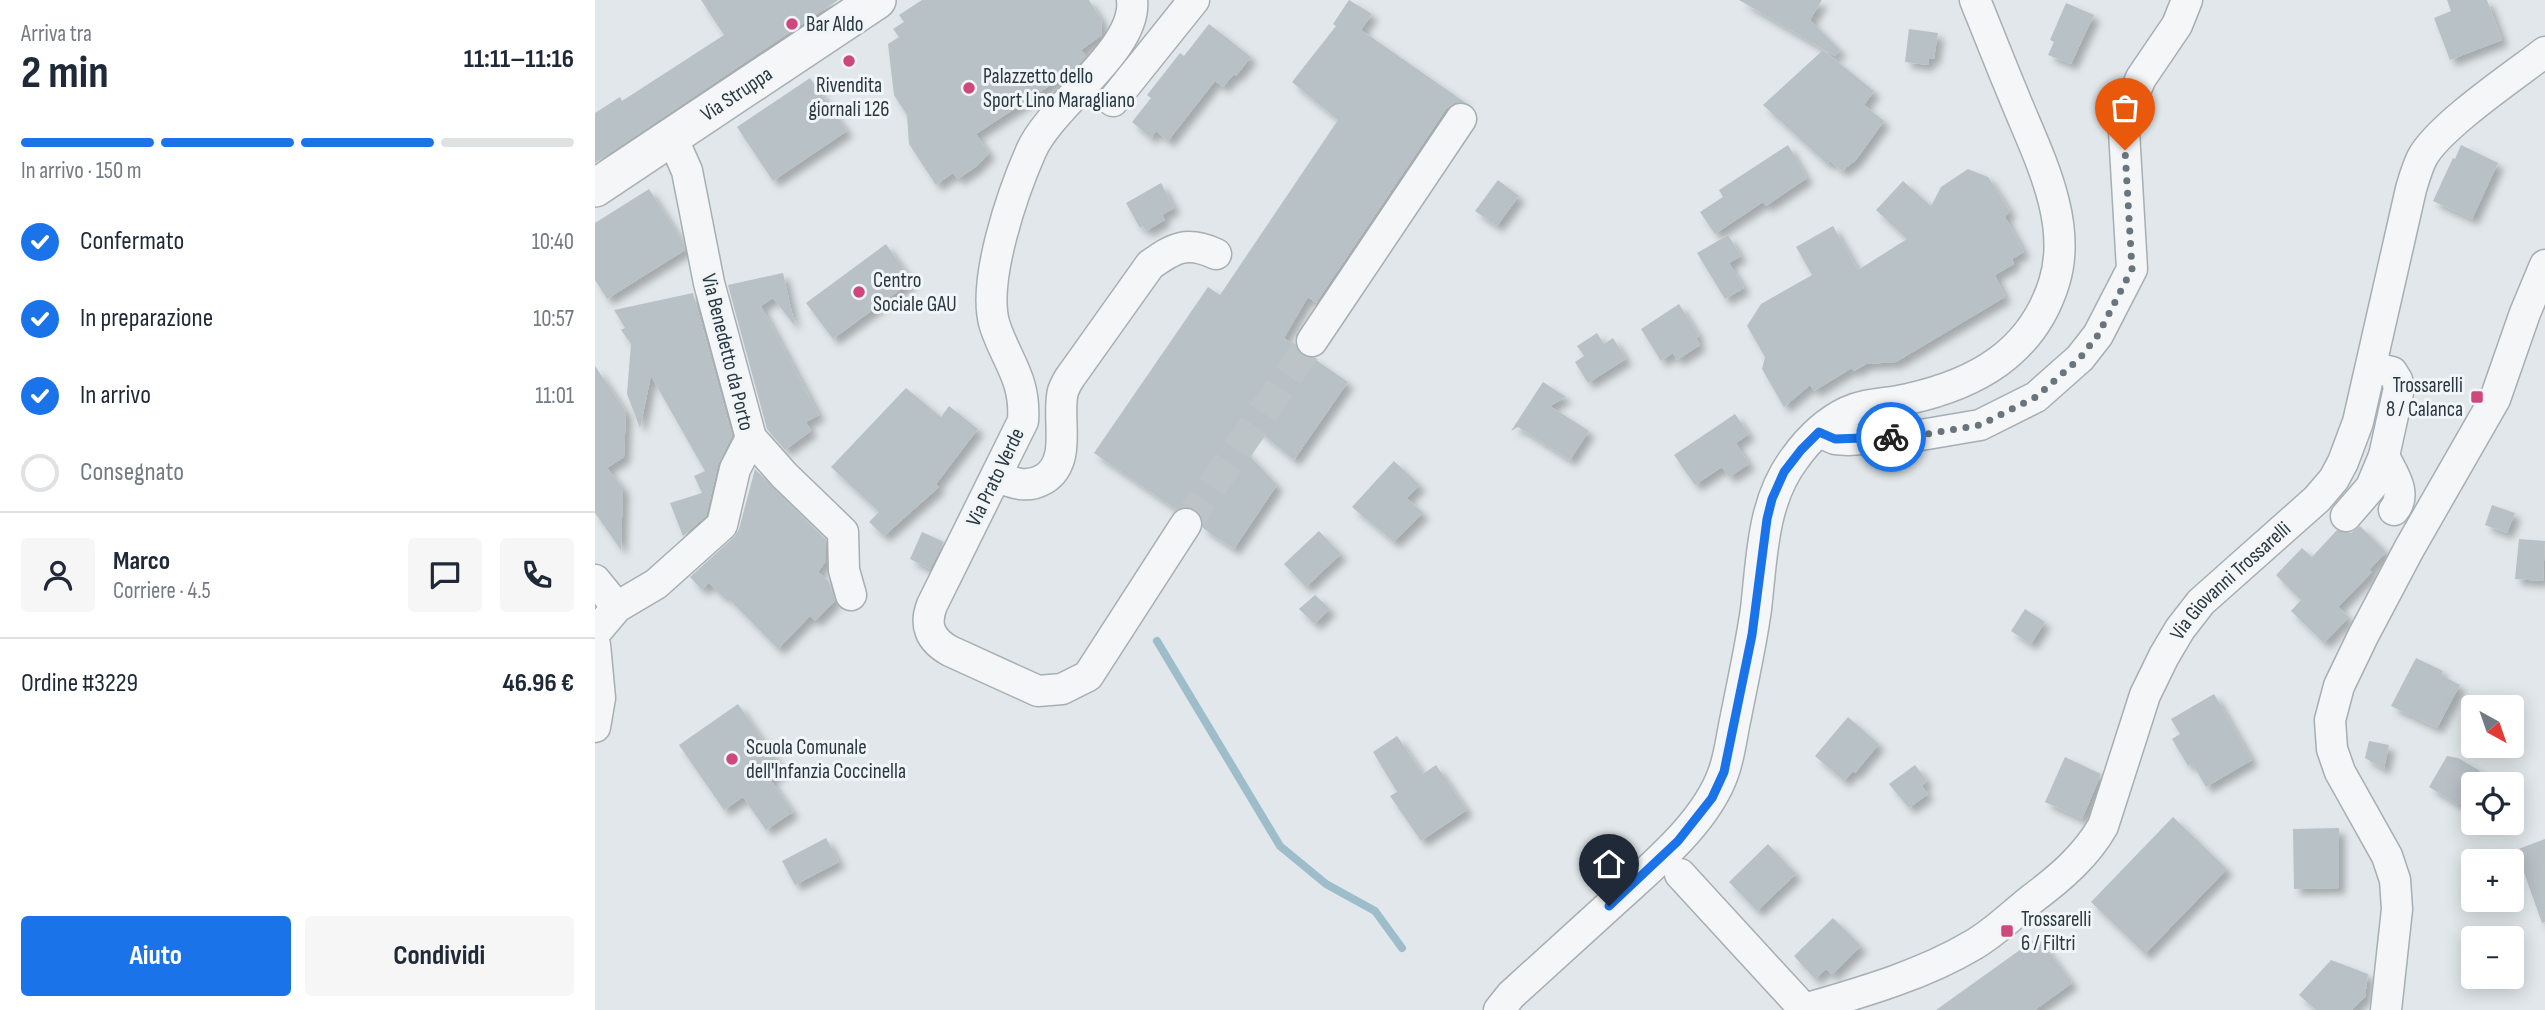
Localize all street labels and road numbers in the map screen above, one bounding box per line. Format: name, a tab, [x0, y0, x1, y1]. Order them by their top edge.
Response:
street label: Via Struppa	[696, 61, 777, 127]
street label: Via Benedetto da Porto	[696, 271, 759, 433]
street label: Via Prato Verde	[961, 424, 1030, 530]
street label: Via Giovanni Trossarelli	[2165, 516, 2296, 644]

